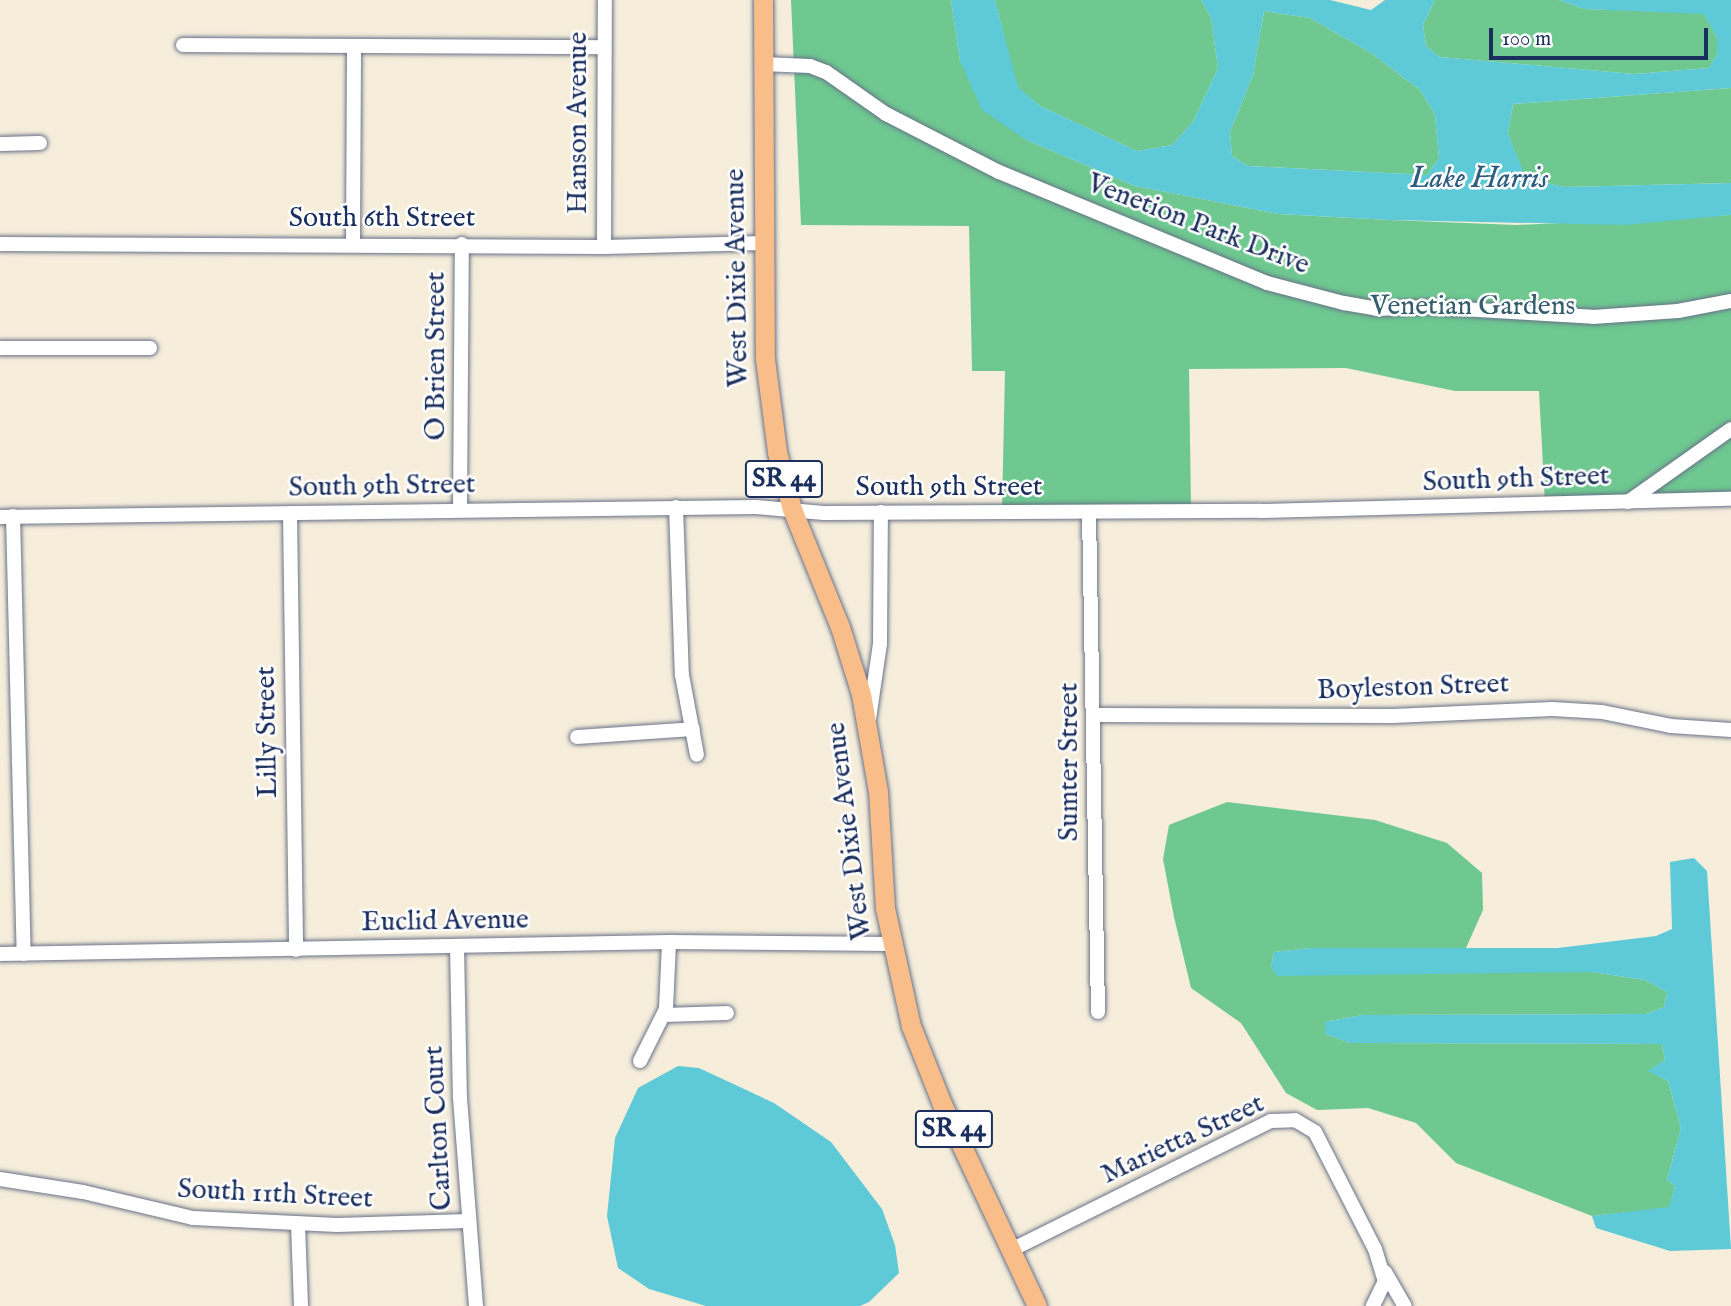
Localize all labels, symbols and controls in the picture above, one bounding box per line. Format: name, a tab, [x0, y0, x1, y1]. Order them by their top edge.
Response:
scale bar	[1493, 14, 1712, 58]
text: 100 m	[1502, 26, 1551, 53]
street label: Hanson Avenue	[562, 32, 596, 214]
water label: Lake Harris	[1410, 161, 1548, 197]
street label: Venetion Park Drive	[1082, 167, 1314, 283]
street label: West Dixie Avenue	[719, 168, 757, 388]
street label: South 6th Street	[289, 202, 475, 236]
street label: O Brien Street	[420, 272, 454, 440]
park label: Venetian Gardens	[1371, 290, 1575, 324]
road number: SR 44	[744, 457, 824, 502]
street label: South 9th Street	[1422, 460, 1610, 500]
street label: South 9th Street	[288, 469, 476, 505]
street label: South 9th Street	[856, 471, 1042, 505]
street label: Lilly Street	[250, 666, 286, 798]
street label: Boyleston Street	[1316, 668, 1510, 708]
street label: Sumter Street	[1053, 683, 1087, 841]
street label: West Dixie Avenue	[820, 720, 880, 942]
street label: Euclid Avenue	[361, 904, 529, 940]
street label: Carlton Court	[418, 1045, 460, 1211]
street label: Marietta Street	[1096, 1088, 1270, 1192]
road number: SR 44	[914, 1106, 994, 1152]
street label: South 11th Street	[176, 1173, 374, 1217]

